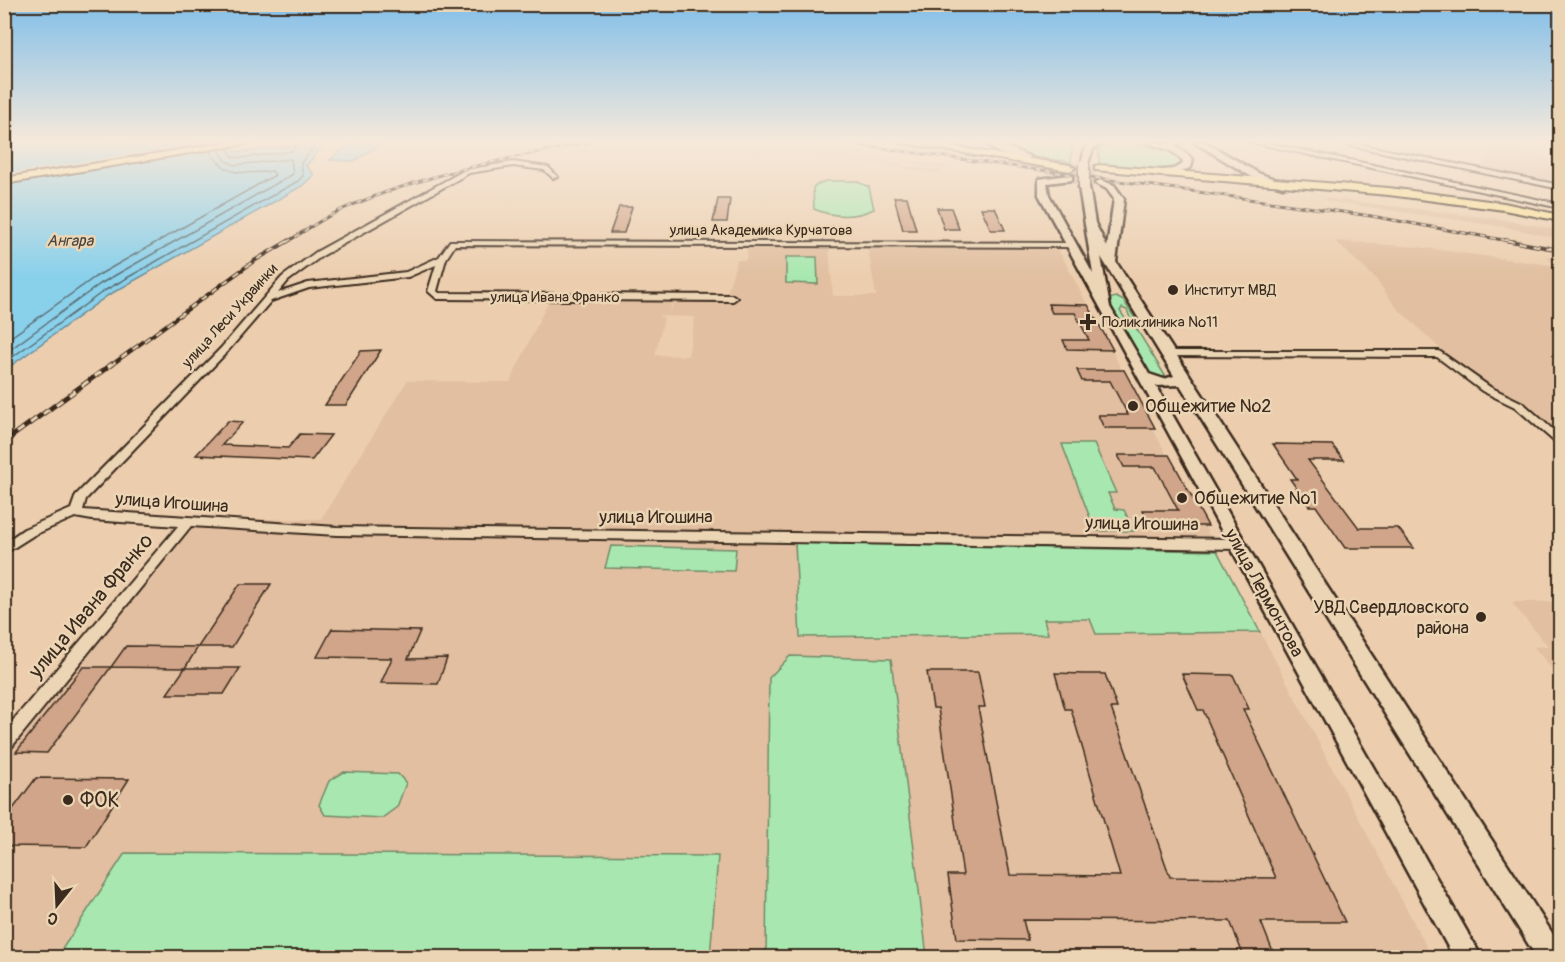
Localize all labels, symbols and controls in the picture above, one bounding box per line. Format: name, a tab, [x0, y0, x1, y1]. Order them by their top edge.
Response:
street label: улица Академика Курчатова	[669, 221, 852, 240]
water label: Ангара	[47, 231, 95, 251]
street label: улица Леси Украинки	[177, 260, 282, 373]
place label: Институт МВД	[1185, 281, 1277, 300]
marker: Институт МВД	[1166, 283, 1180, 297]
street label: улица Ивана Франко	[489, 288, 620, 307]
marker: Поликлиника №11	[1079, 313, 1097, 331]
place label: Поликлиника №11	[1102, 313, 1218, 332]
place label: Общежитие №2	[1145, 395, 1271, 418]
marker: Общежитие №2	[1126, 399, 1140, 413]
place label: Общежитие №1	[1194, 487, 1317, 510]
street label: улица Игошина	[114, 488, 229, 518]
marker: Общежитие №1	[1175, 491, 1189, 505]
street label: улица Игошина	[598, 506, 713, 529]
street label: улица Игошина	[1084, 511, 1199, 536]
street label: улица Лермонтова	[1219, 524, 1309, 661]
street label: улица Ивана Франко	[22, 528, 159, 685]
place label: УВД Свердловского района	[1313, 596, 1469, 640]
marker: УВД Свердловского района	[1474, 610, 1488, 624]
place label: ФОК	[80, 787, 119, 814]
marker: ФОК	[61, 793, 75, 807]
north arrow	[27, 875, 87, 935]
text: С	[45, 907, 60, 929]

